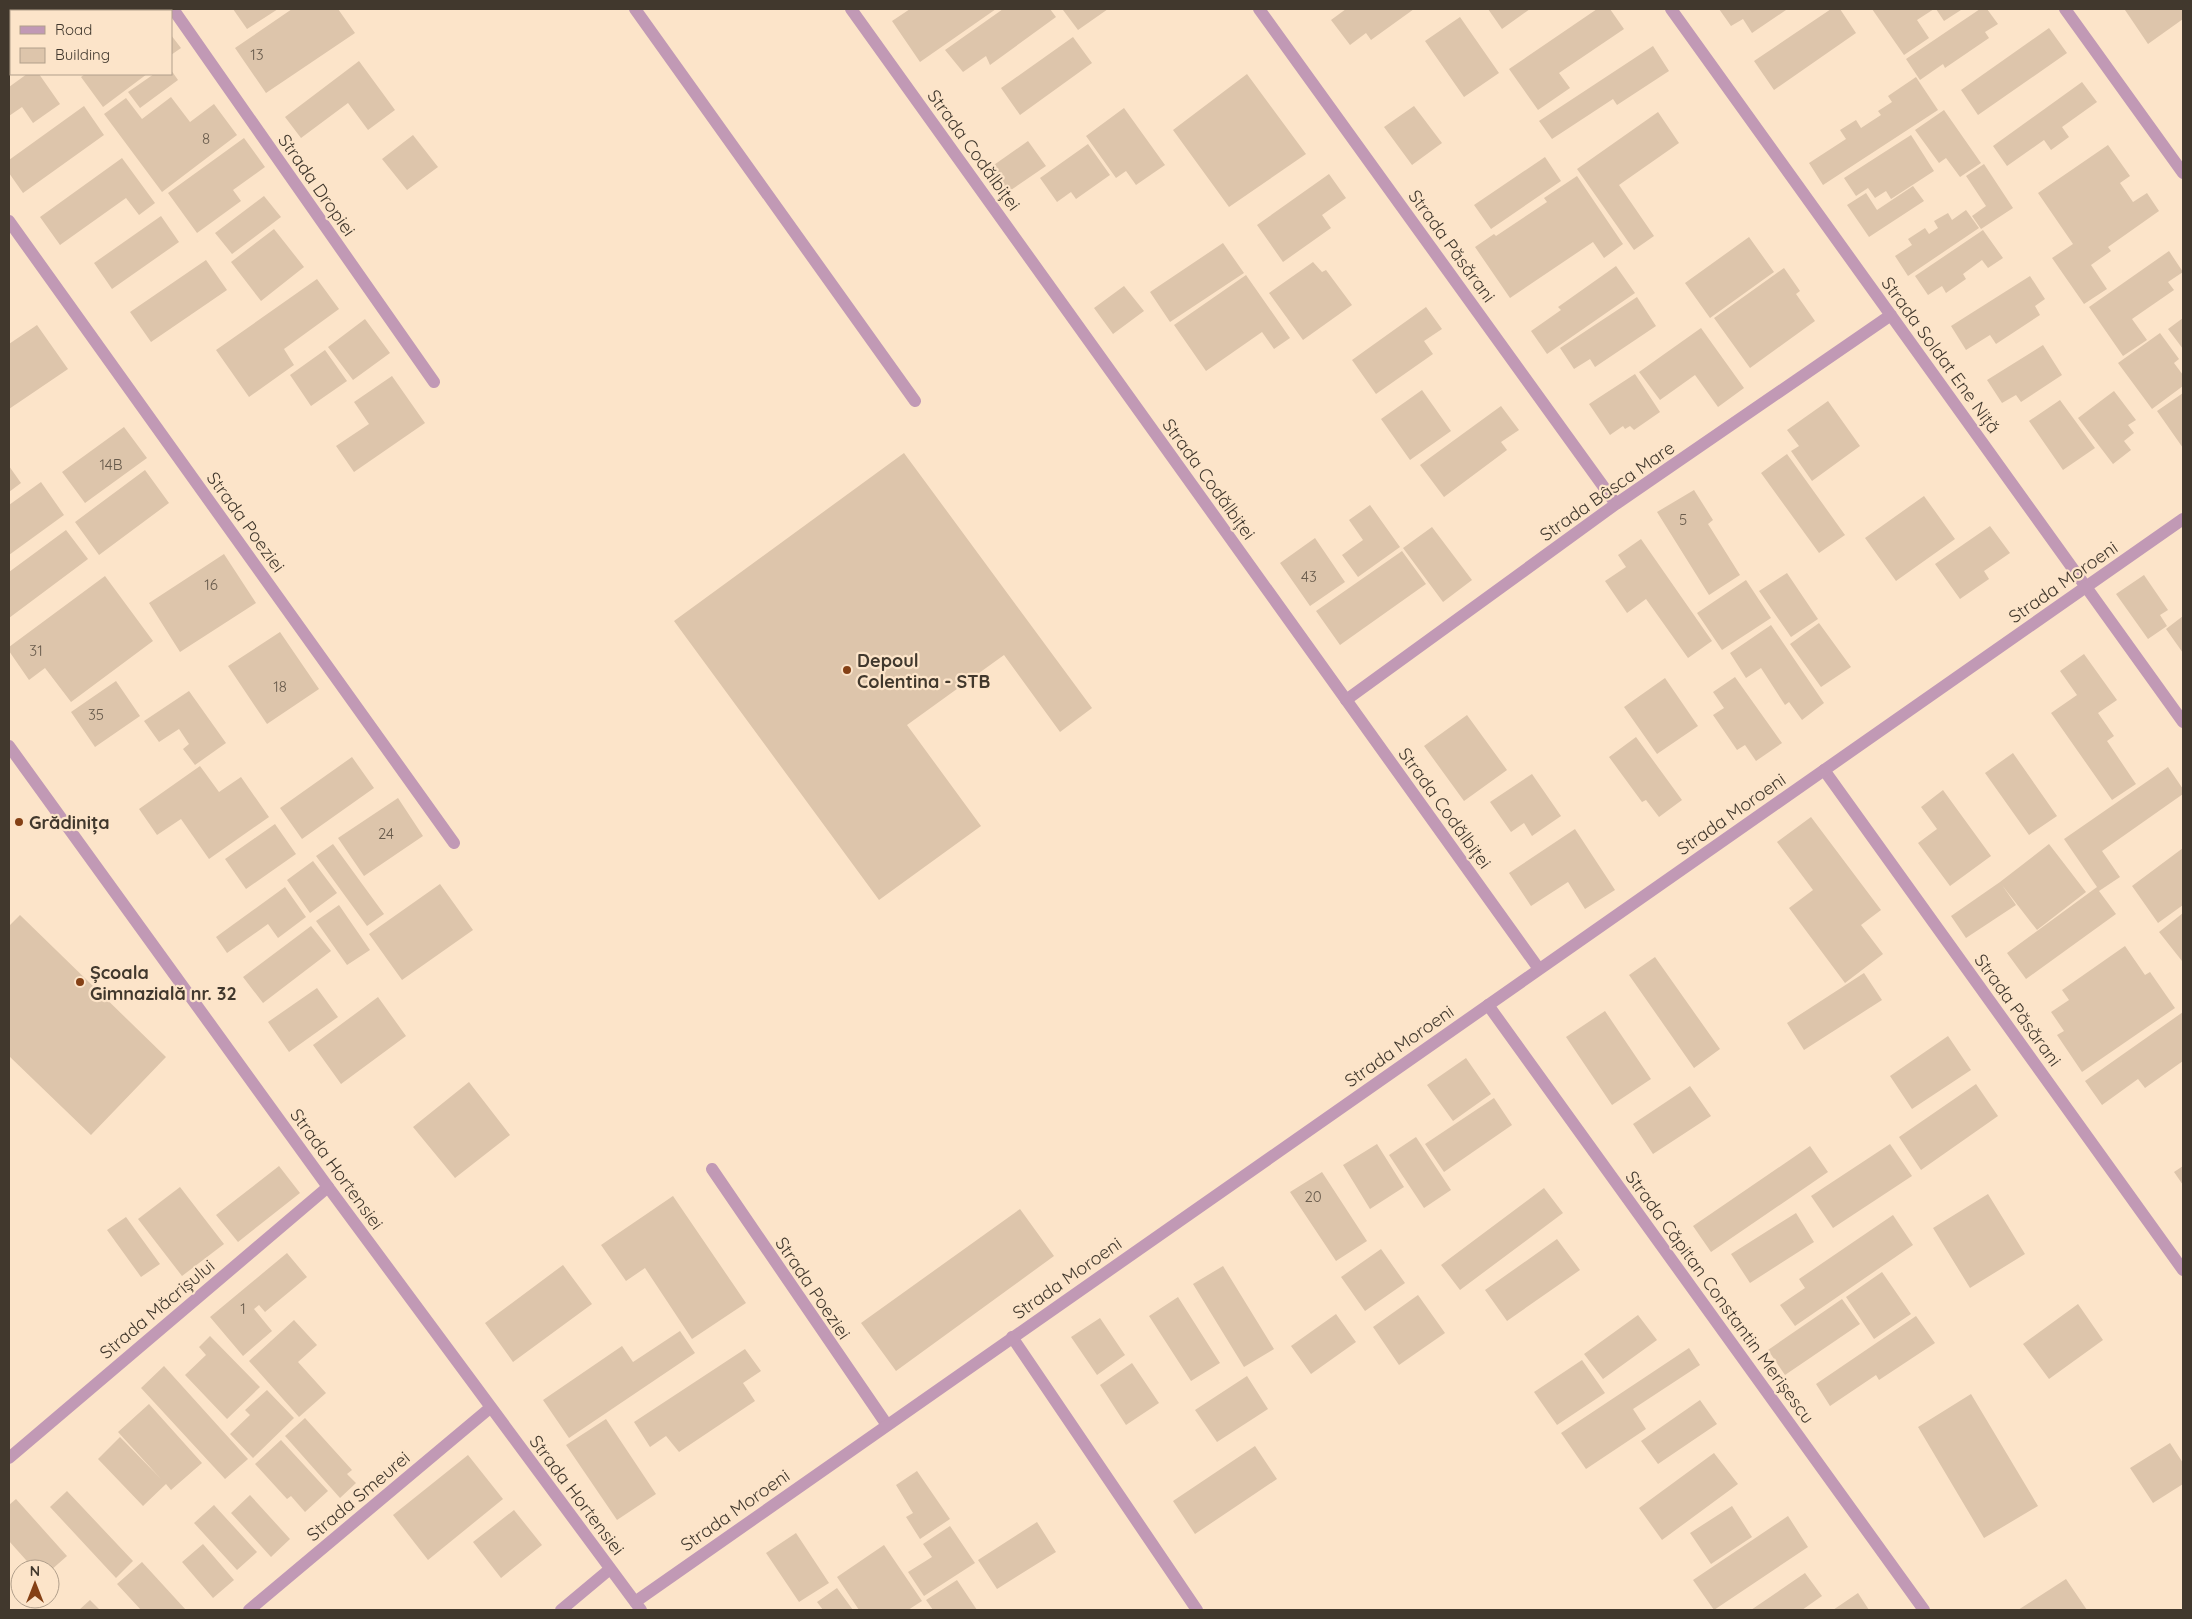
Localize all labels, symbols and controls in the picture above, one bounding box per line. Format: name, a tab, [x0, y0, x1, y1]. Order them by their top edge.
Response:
legend	[10, 10, 172, 75]
text: Road	[55, 20, 92, 39]
text: Building	[55, 45, 110, 64]
house number: 13	[250, 45, 264, 64]
street label: Strada Codălbiței	[922, 85, 1026, 215]
house number: 8	[202, 129, 210, 148]
street label: Strada Dropiei	[273, 129, 361, 241]
street label: Strada Păsărani	[1403, 185, 1501, 307]
street label: Strada Soldat Ene Niță	[1876, 272, 2006, 438]
street label: Strada Codălbiței	[1157, 414, 1261, 544]
street label: Strada Bâsca Mare	[1535, 436, 1679, 546]
house number: 14B	[100, 455, 123, 474]
street label: Strada Poeziei	[202, 467, 290, 577]
house number: 5	[1679, 510, 1687, 529]
street label: Strada Moroeni	[2004, 536, 2122, 628]
house number: 43	[1301, 567, 1317, 586]
house number: 16	[204, 575, 218, 594]
house number: 31	[29, 641, 43, 660]
place label: Depoul Colentina - STB	[857, 649, 990, 693]
marker: Depoul Colentina - STB	[841, 664, 853, 676]
house number: 18	[273, 677, 287, 696]
house number: 35	[88, 705, 104, 724]
street label: Strada Codălbiței	[1393, 743, 1497, 873]
street label: Strada Moroeni	[1672, 768, 1790, 860]
place label: Grădinița	[29, 811, 110, 835]
marker: Grădinița	[13, 816, 25, 828]
house number: 24	[378, 824, 394, 843]
street label: Strada Păsărani	[1969, 949, 2067, 1071]
place label: Școala Gimnazială nr. 32	[90, 961, 237, 1005]
marker: Școala Gimnazială nr. 32	[74, 976, 86, 988]
street label: Strada Moroeni	[1340, 1000, 1458, 1092]
street label: Strada Hortensiei	[285, 1104, 389, 1234]
street label: Strada Căpitan Constantin Merișescu	[1620, 1166, 1820, 1428]
house number: 20	[1304, 1187, 1322, 1206]
street label: Strada Poeziei	[770, 1232, 856, 1344]
street label: Strada Moroeni	[1008, 1232, 1126, 1324]
street label: Strada Măcrișului	[95, 1254, 219, 1364]
house number: 1	[240, 1299, 246, 1318]
street label: Strada Hortensiei	[524, 1430, 630, 1560]
street label: Strada Smeurei	[302, 1446, 414, 1546]
street label: Strada Moroeni	[676, 1464, 794, 1556]
north arrow	[10, 1559, 60, 1609]
text: N	[30, 1562, 40, 1580]

